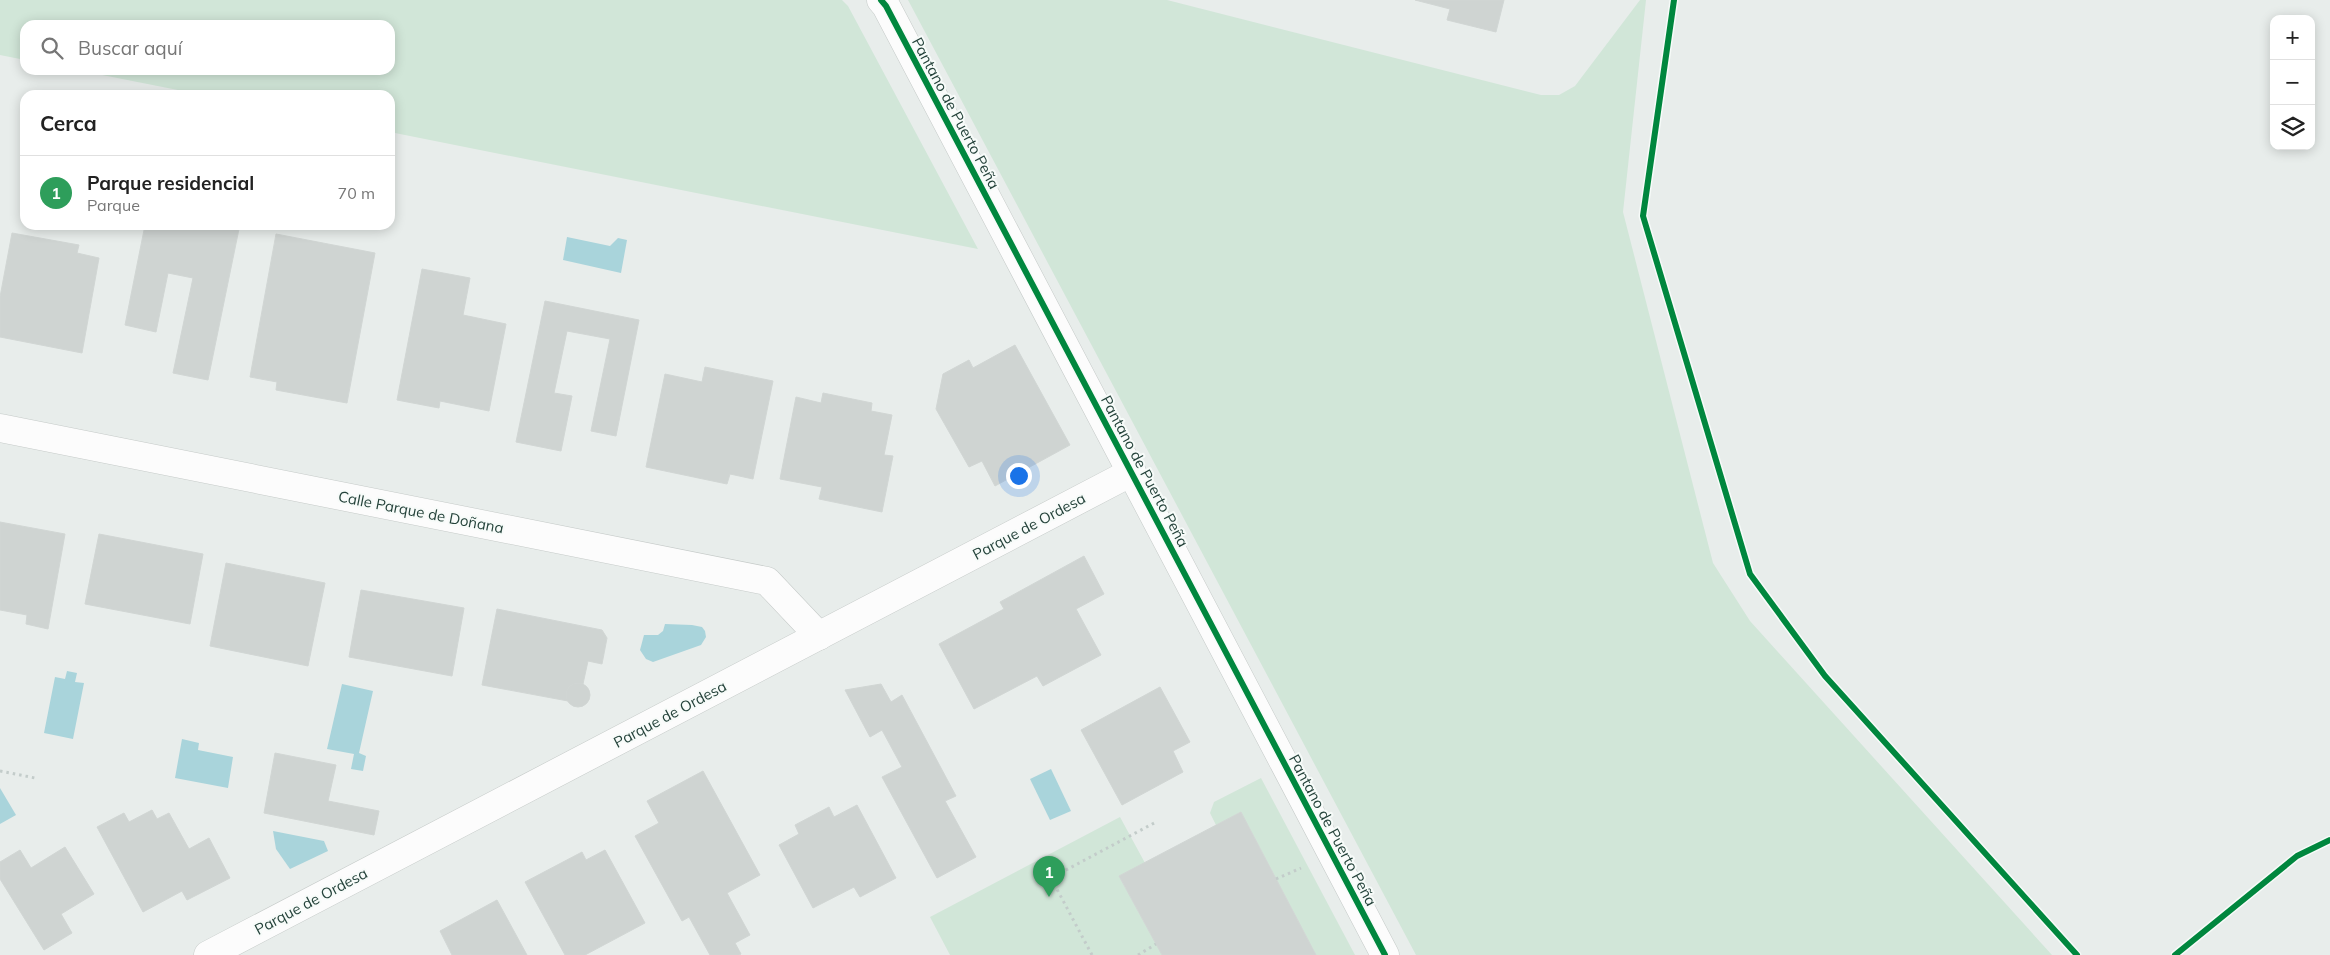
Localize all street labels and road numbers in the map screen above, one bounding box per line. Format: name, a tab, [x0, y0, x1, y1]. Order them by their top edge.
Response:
street label: Pantano de Puerto Peña	[908, 34, 1004, 192]
street label: Pantano de Puerto Peña	[1097, 392, 1193, 550]
street label: Calle Parque de Doñana	[337, 487, 505, 537]
street label: Parque de Ordesa	[969, 488, 1089, 564]
street label: Parque de Ordesa	[610, 676, 730, 752]
street label: Pantano de Puerto Peña	[1285, 751, 1381, 909]
street label: Parque de Ordesa	[251, 863, 371, 939]

